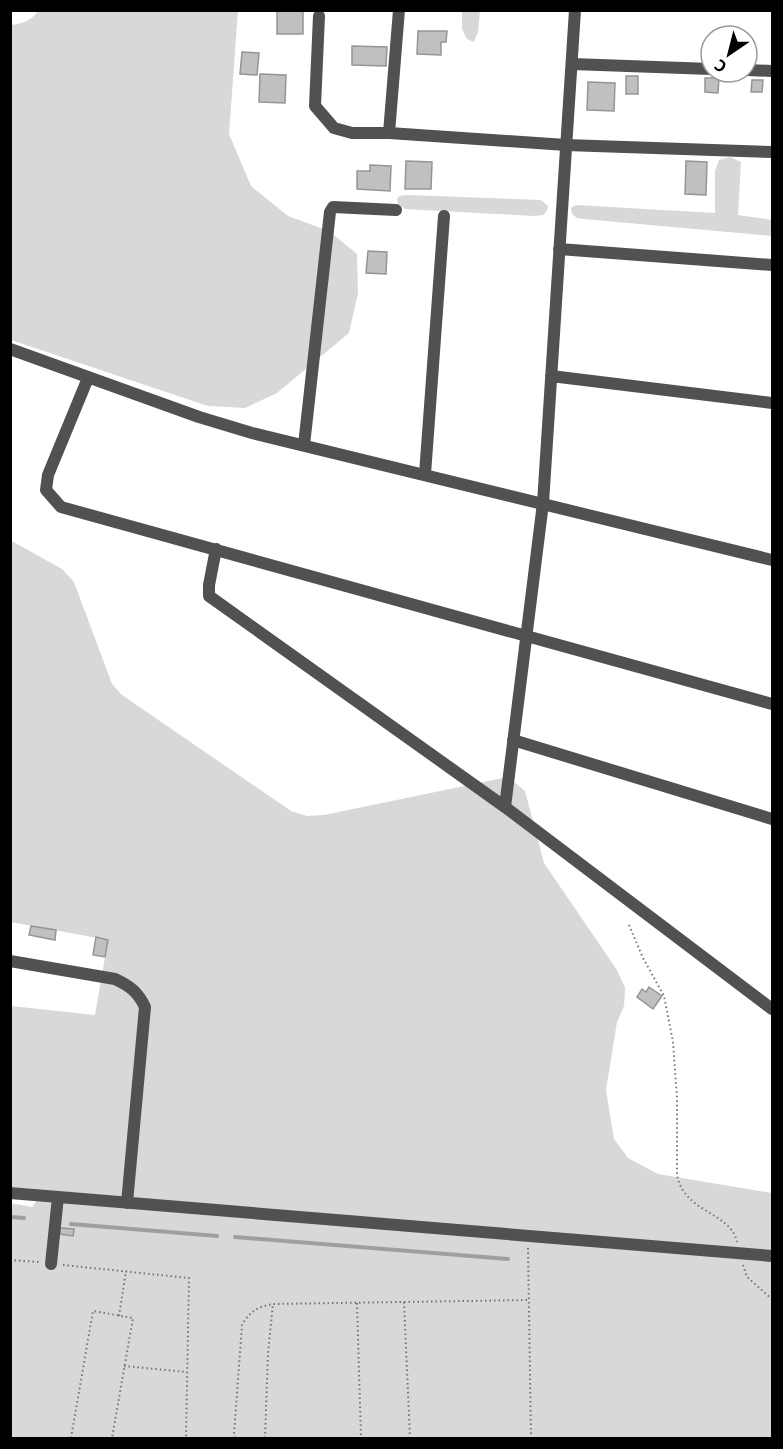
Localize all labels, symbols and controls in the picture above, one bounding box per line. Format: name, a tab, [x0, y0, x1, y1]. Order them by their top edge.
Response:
north arrow	[699, 24, 759, 84]
text: С	[710, 54, 731, 78]

